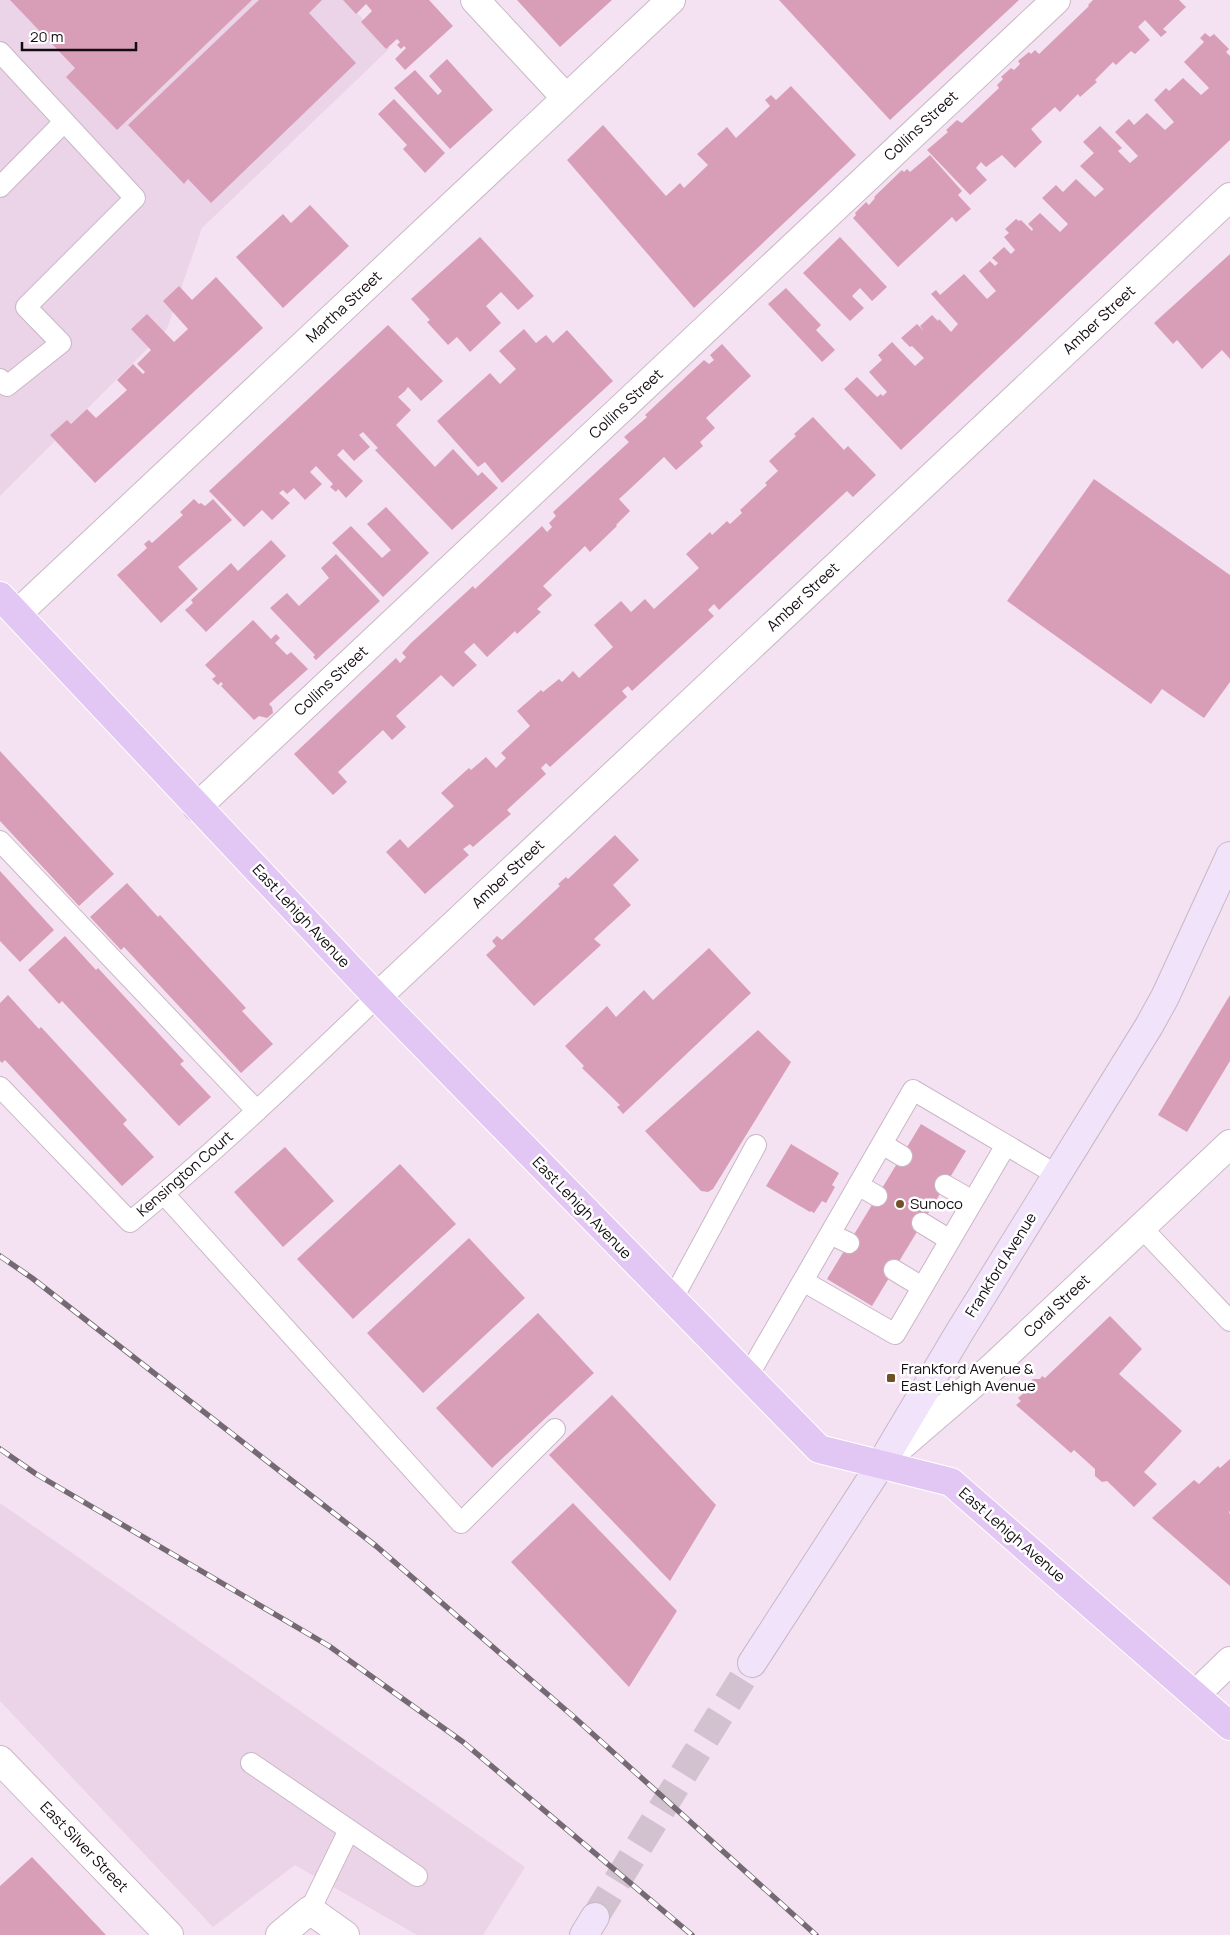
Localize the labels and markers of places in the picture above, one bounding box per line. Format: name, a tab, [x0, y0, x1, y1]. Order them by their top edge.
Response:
place label: Sunoco	[910, 1193, 963, 1214]
marker: Sunoco	[894, 1198, 906, 1210]
place label: Frankford Avenue & East Lehigh Avenue	[901, 1358, 1036, 1396]
marker: Frankford Avenue & East Lehigh Avenue	[885, 1372, 897, 1384]

